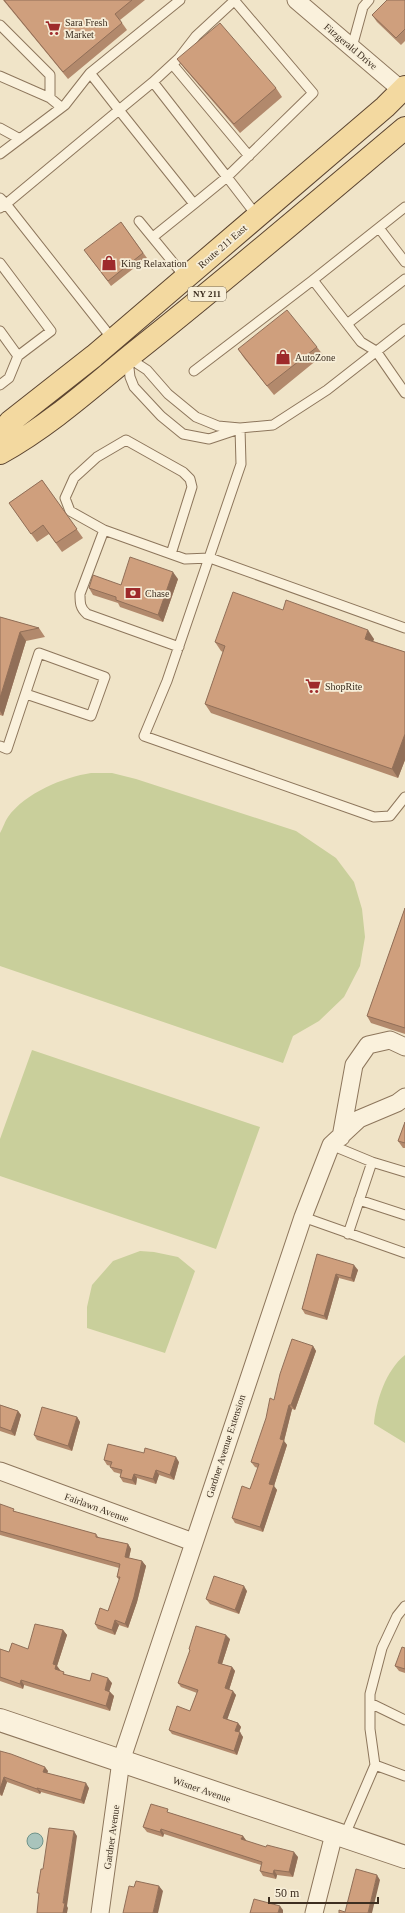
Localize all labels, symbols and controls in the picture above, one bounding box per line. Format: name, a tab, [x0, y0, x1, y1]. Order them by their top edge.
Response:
place label: Sara Fresh Market	[65, 17, 108, 40]
supermarket icon: Sara Fresh Market	[44, 19, 62, 37]
street label: Fitzgerald Drive	[322, 21, 380, 72]
street label: Route 211 East	[196, 222, 249, 270]
shop icon: King Relaxation	[100, 254, 118, 272]
place label: King Relaxation	[121, 258, 187, 269]
road number: NY 211	[188, 287, 226, 301]
shop icon: AutoZone	[274, 348, 292, 366]
place label: AutoZone	[295, 352, 336, 363]
bank icon: Chase	[124, 584, 142, 602]
place label: Chase	[145, 588, 170, 599]
supermarket icon: ShopRite	[304, 677, 322, 695]
place label: ShopRite	[325, 681, 363, 692]
street label: Gardner Avenue Extension	[204, 1393, 247, 1499]
street label: Fairlawn Avenue	[63, 1491, 131, 1524]
street label: Wisner Avenue	[171, 1774, 233, 1805]
street label: Gardner Avenue	[102, 1804, 122, 1870]
scale bar	[269, 1879, 378, 1905]
text: 50 m	[275, 1886, 300, 1900]

